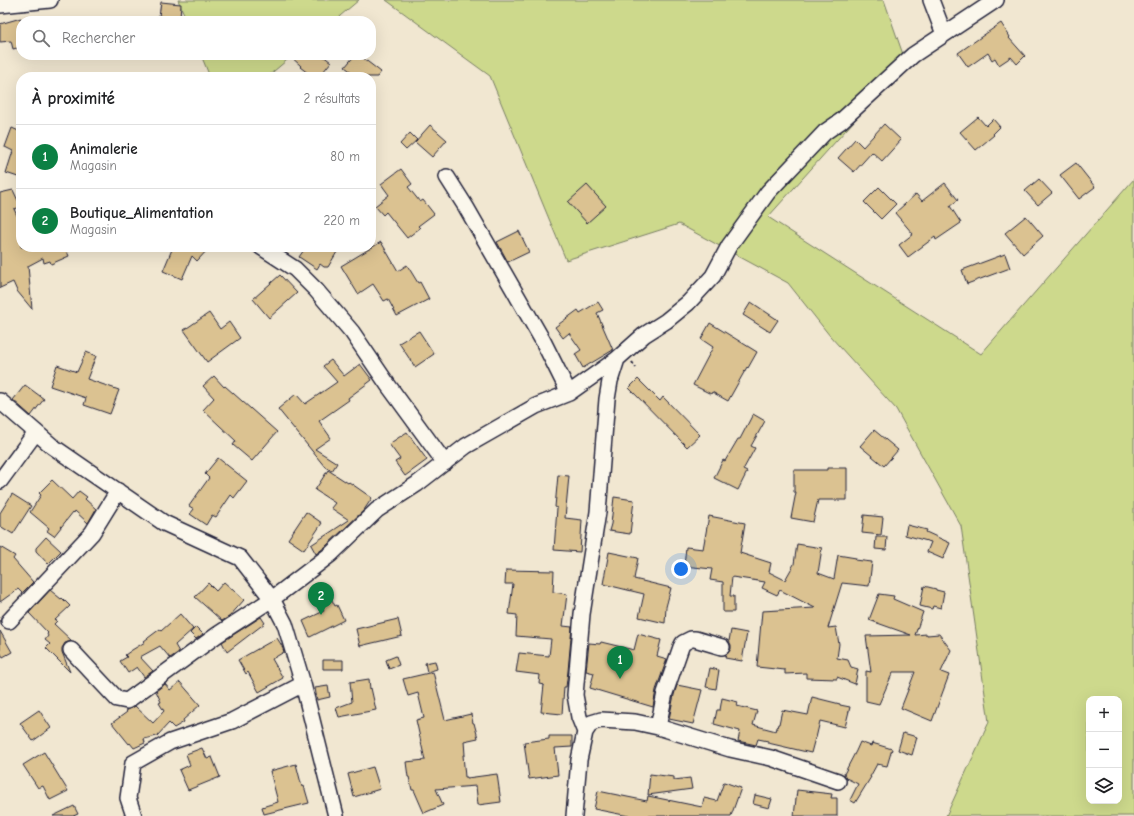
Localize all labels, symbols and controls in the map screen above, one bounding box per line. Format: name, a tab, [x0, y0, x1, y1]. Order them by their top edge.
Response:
search box	[16, 16, 376, 60]
icon: search	[30, 27, 52, 49]
text: Rechercher	[62, 29, 135, 47]
text: À proximité	[32, 89, 115, 108]
text: 2 résultats	[304, 91, 360, 106]
text: Animalerie	[70, 140, 138, 158]
text: 1	[42, 149, 48, 164]
text: 80 m	[330, 149, 360, 164]
text: Magasin	[70, 158, 117, 173]
text: Boutique_Alimentation	[70, 204, 213, 222]
text: 2	[42, 213, 48, 228]
text: 220 m	[323, 213, 360, 228]
text: Magasin	[70, 222, 117, 237]
your location	[671, 559, 691, 579]
pin: 2	[308, 582, 334, 615]
pin: 1	[607, 646, 633, 679]
map controls	[1086, 696, 1122, 804]
button: +	[1086, 696, 1122, 732]
button: −	[1086, 732, 1122, 768]
button: layers	[1086, 768, 1122, 804]

